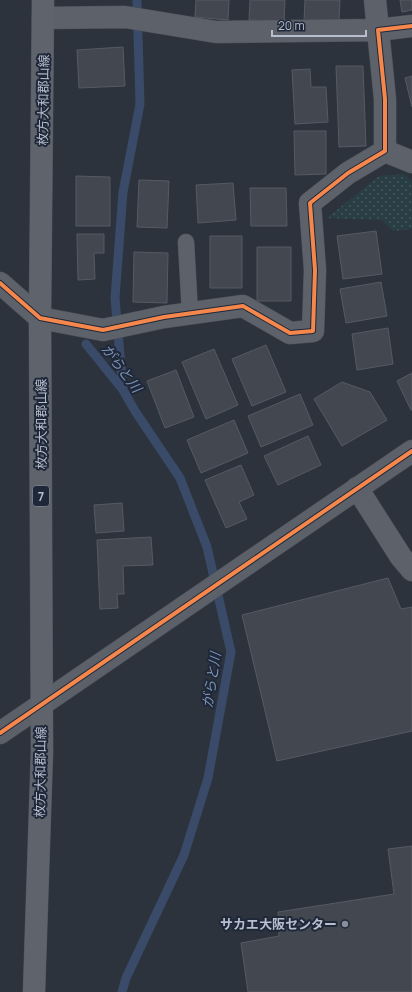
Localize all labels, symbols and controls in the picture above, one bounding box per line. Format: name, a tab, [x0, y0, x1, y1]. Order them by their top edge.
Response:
scale bar	[272, 12, 366, 38]
text: 20 m	[278, 17, 305, 34]
street label: 枚方大和郡山線	[33, 54, 53, 146]
water label: がらと川	[98, 340, 148, 398]
street label: 枚方大和郡山線	[32, 378, 50, 470]
road number: 7	[33, 486, 49, 506]
water label: がらと川	[197, 649, 225, 709]
street label: 枚方大和郡山線	[30, 726, 50, 818]
place label: サカエ大阪センター	[220, 915, 337, 933]
marker: サカエ大阪センター	[340, 919, 350, 929]

